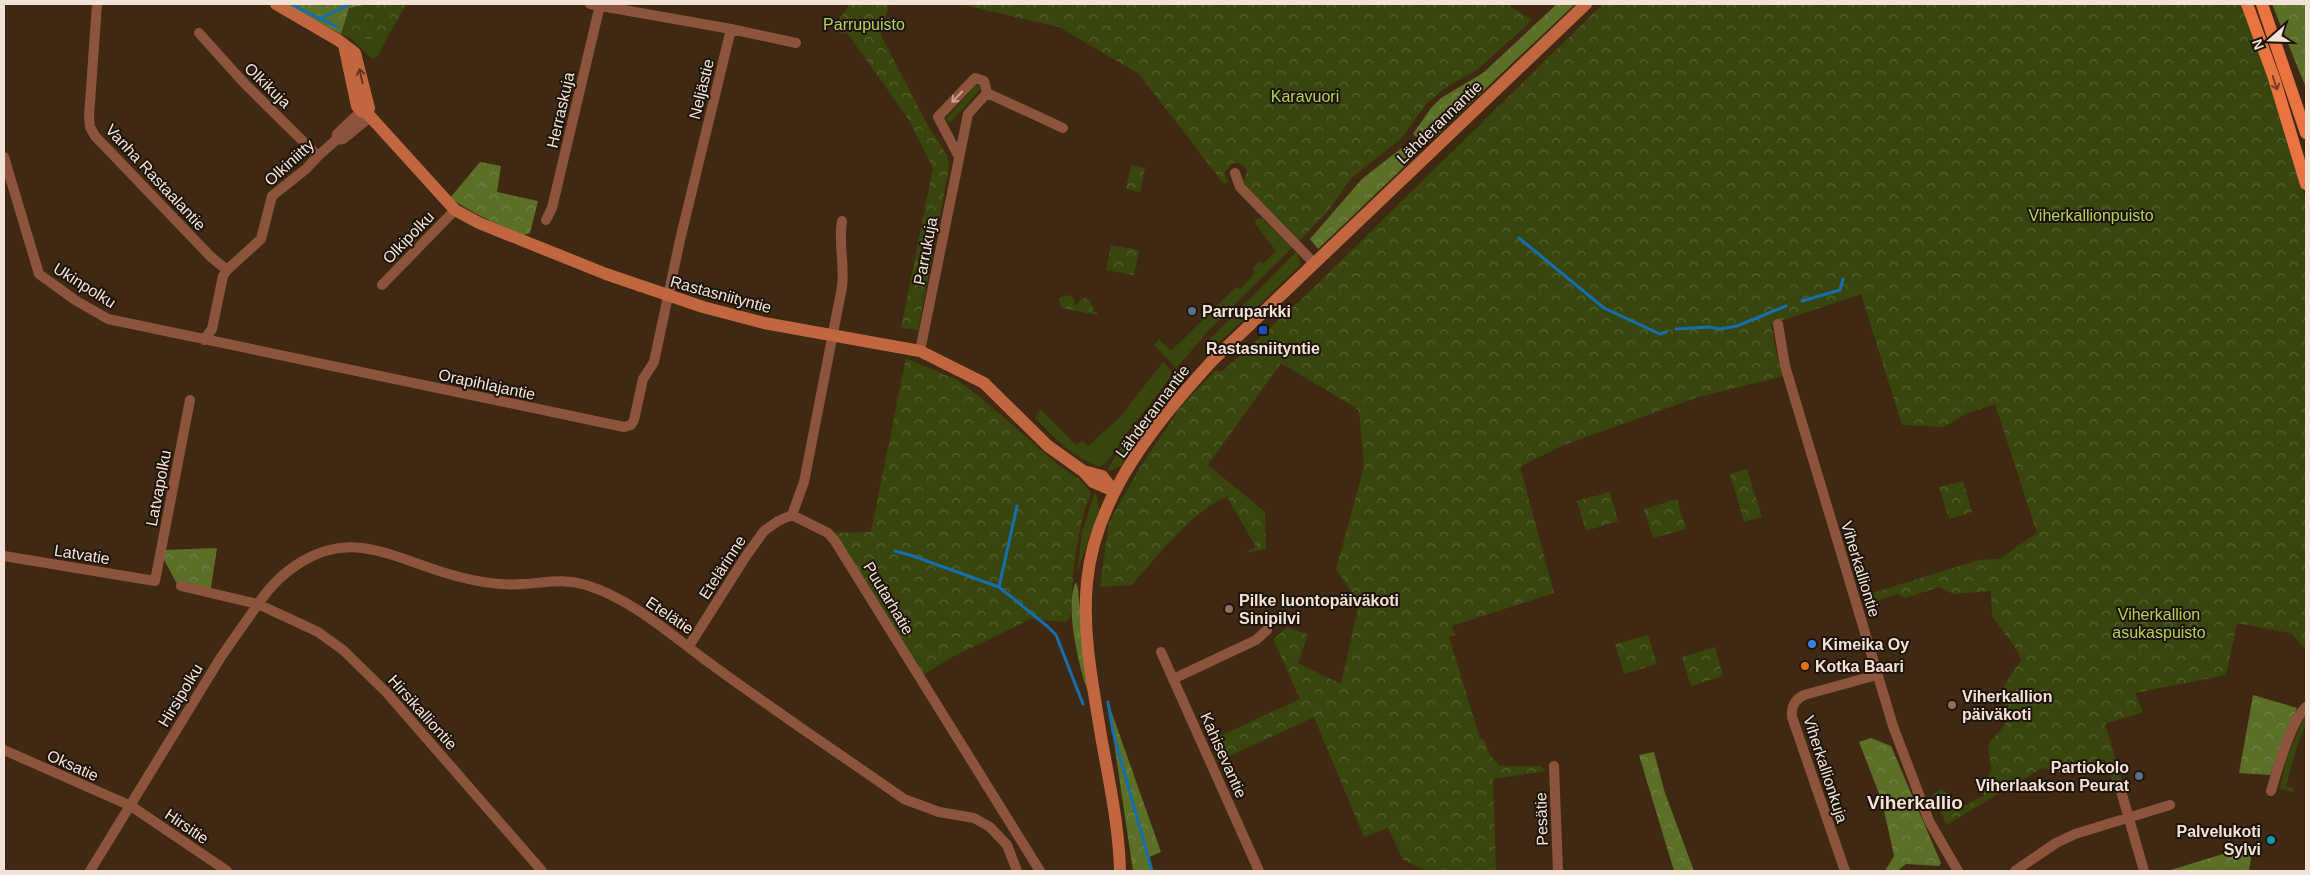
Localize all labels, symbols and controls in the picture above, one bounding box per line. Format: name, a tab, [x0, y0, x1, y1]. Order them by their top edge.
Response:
north arrow	[2245, 15, 2295, 65]
park label: Parrupuisto	[823, 16, 905, 33]
text: N	[2249, 37, 2267, 52]
street label: Neljästie	[686, 57, 717, 121]
street label: Olkikuja	[241, 59, 294, 111]
one-way arrow	[356, 68, 366, 84]
street label: Herraskuja	[544, 70, 577, 150]
one-way arrow	[2271, 74, 2281, 90]
street label: Lähderannantie	[1393, 78, 1485, 167]
park label: Karavuori	[1271, 88, 1339, 105]
one-way arrow	[951, 90, 963, 103]
street label: Vanha Rastaalantie	[102, 121, 209, 234]
street label: Olkiniitty	[261, 136, 317, 189]
park label: Viherkallionpuisto	[2028, 207, 2154, 224]
street label: Olkipolku	[379, 208, 437, 267]
street label: Parrukuja	[911, 216, 940, 286]
street label: Ukinpolku	[50, 260, 119, 311]
street label: Rastasniityntie	[668, 273, 773, 316]
place label: Parruparkki	[1202, 303, 1291, 320]
marker: Parruparkki	[1186, 305, 1198, 317]
marker: Rastasniityntie	[1257, 324, 1269, 336]
place label: Rastasniityntie	[1206, 340, 1320, 357]
street label: Lähderannantie	[1112, 362, 1193, 461]
street label: Orapihlajantie	[437, 366, 537, 403]
street label: Latvapolku	[143, 448, 174, 528]
street label: Viherkalliontie	[1838, 519, 1883, 619]
street label: Etelärinne	[696, 532, 749, 602]
street label: Latvatie	[53, 542, 111, 567]
street label: Puutarhatie	[860, 559, 917, 638]
place label: Pilke luontopäiväkoti Sinipilvi	[1239, 592, 1399, 627]
street label: Etelätie	[643, 593, 697, 637]
marker: Pilke luontopäiväkoti Sinipilvi	[1223, 603, 1235, 615]
park label: Viherkallion asukaspuisto	[2112, 606, 2206, 641]
place label: Kimeika Oy	[1822, 636, 1909, 653]
marker: Kimeika Oy	[1806, 638, 1818, 650]
place label: Kotka Baari	[1815, 658, 1904, 675]
marker: Kotka Baari	[1799, 660, 1811, 672]
street label: Hirsipolku	[155, 661, 206, 730]
street label: Hirsikalliontie	[385, 672, 461, 753]
place label: Viherkallion päiväkoti	[1962, 688, 2052, 723]
marker: Viherkallion päiväkoti	[1946, 699, 1958, 711]
street label: Kahisevantie	[1197, 710, 1250, 801]
street label: Viherkallionkuja	[1800, 713, 1851, 825]
street label: Oksatie	[45, 747, 101, 784]
place label: Partiokolo Viherlaakson Peurat	[1975, 759, 2130, 794]
marker: Partiokolo Viherlaakson Peurat	[2133, 770, 2145, 782]
street label: Pesätie	[1532, 792, 1551, 846]
district label: Viherkallio	[1867, 792, 1963, 813]
street label: Hirsitie	[162, 806, 212, 847]
place label: Palvelukoti Sylvi	[2177, 823, 2261, 858]
marker: Palvelukoti Sylvi	[2265, 834, 2277, 846]

